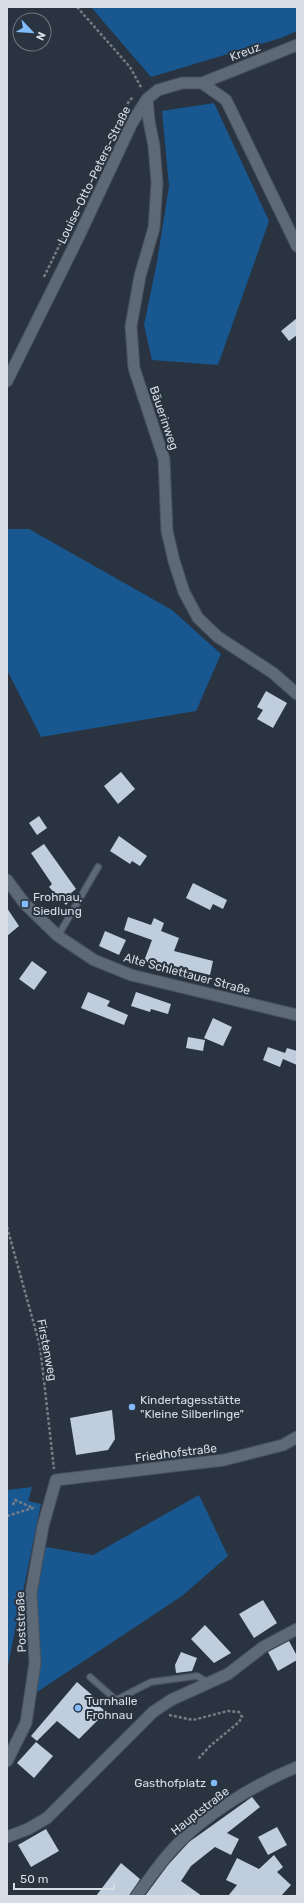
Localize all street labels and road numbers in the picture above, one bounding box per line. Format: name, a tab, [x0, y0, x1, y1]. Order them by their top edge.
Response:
street label: Kreuz	[228, 40, 262, 64]
street label: Louise-Otto-Peters-Straße	[55, 104, 134, 246]
street label: Bäuerinweg	[147, 384, 181, 452]
street label: Alte Schlettauer Straße	[122, 950, 252, 998]
street label: Firstenweg	[34, 1318, 60, 1382]
street label: Friedhofstraße	[134, 1441, 218, 1465]
street label: Poststraße	[13, 1591, 29, 1653]
street label: Hauptstraße	[168, 1784, 232, 1838]

